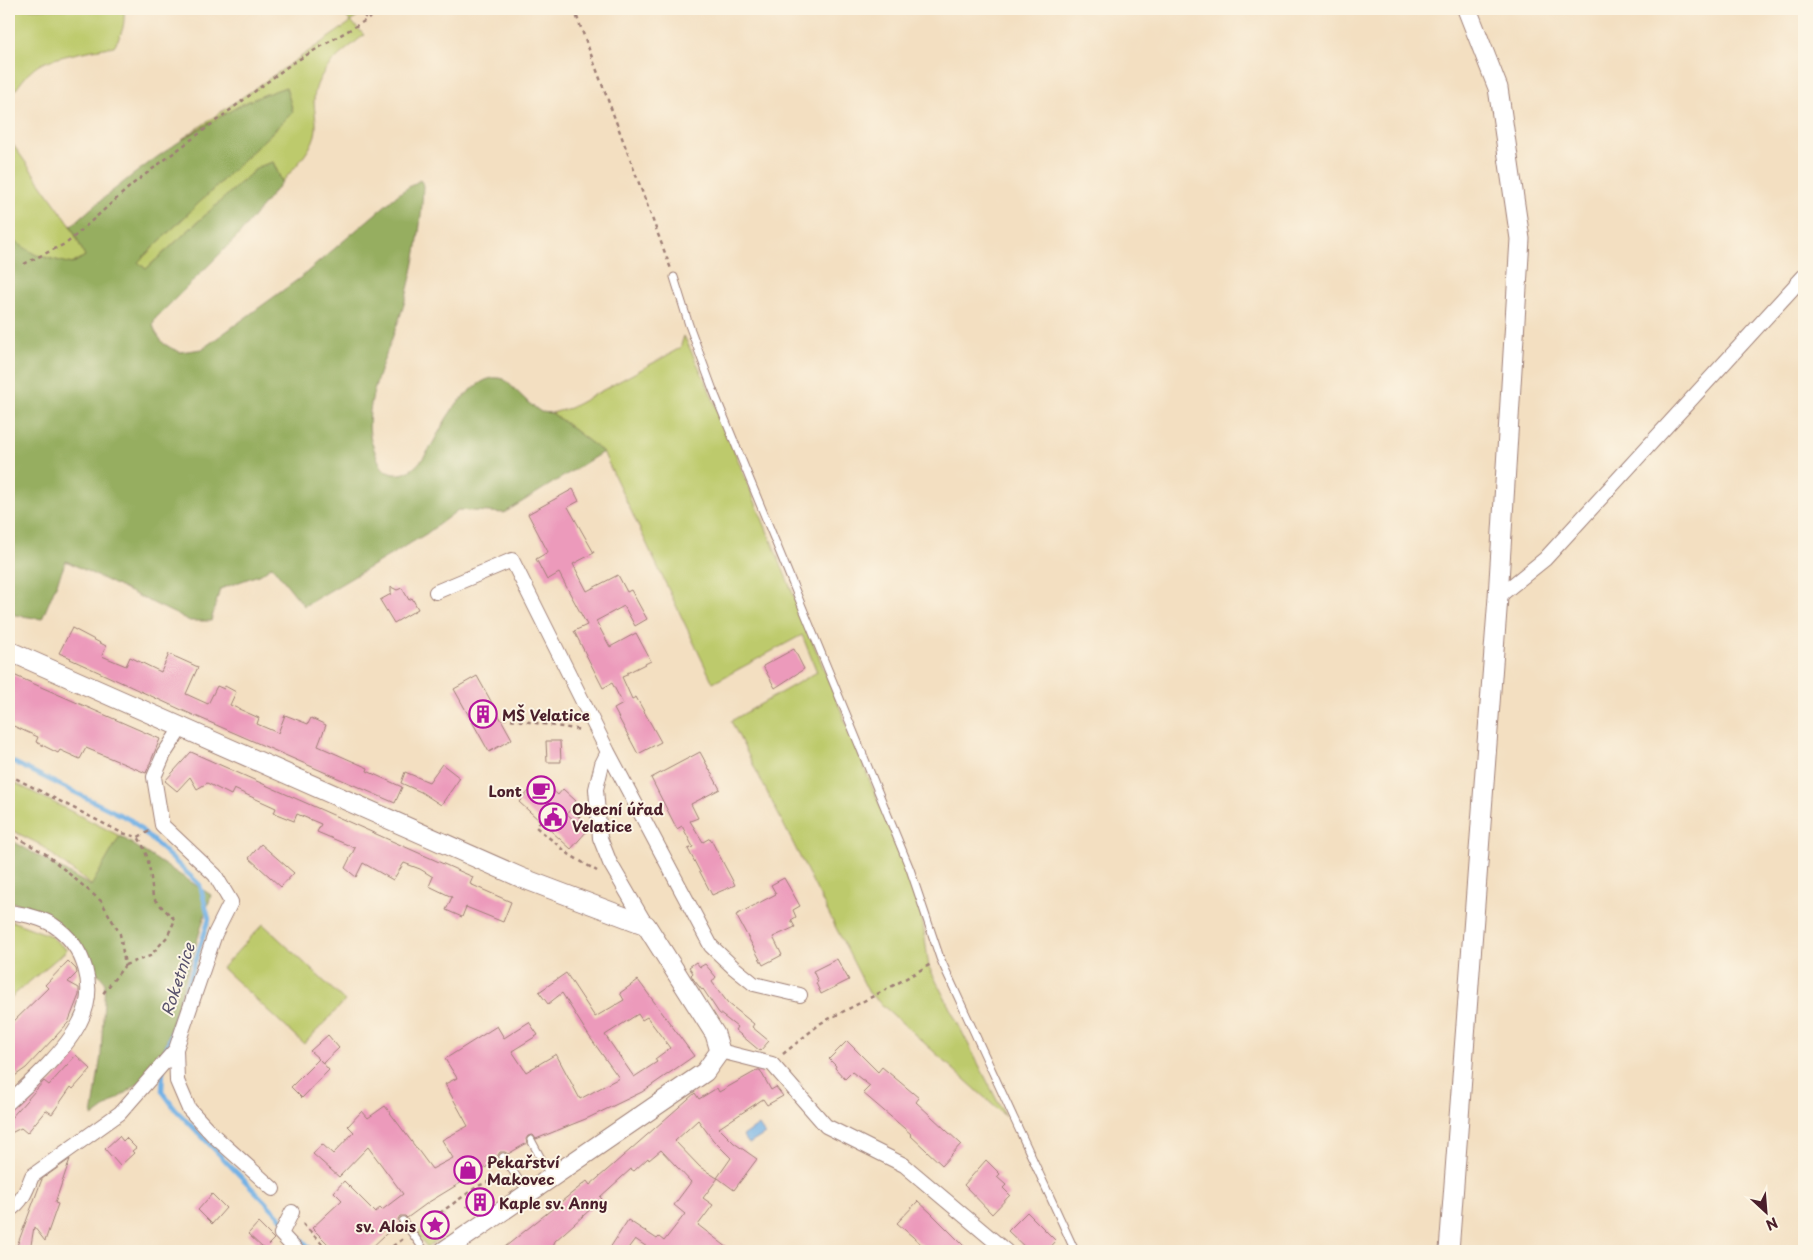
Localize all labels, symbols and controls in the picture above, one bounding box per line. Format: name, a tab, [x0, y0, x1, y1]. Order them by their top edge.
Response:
building icon: MŠ Velatice	[468, 699, 498, 729]
place label: MŠ Velatice	[502, 703, 590, 726]
cafe icon: Lont	[526, 775, 556, 805]
place label: Lont	[488, 779, 522, 802]
place label: Obecní úřad Velatice	[572, 797, 664, 837]
public building icon: Obecní úřad Velatice	[538, 802, 568, 832]
water label: Roketnice	[154, 938, 201, 1019]
place label: Pekařství Makovec	[487, 1150, 560, 1190]
shop icon: Pekařství Makovec	[453, 1155, 483, 1185]
building icon: Kaple sv. Anny	[465, 1187, 495, 1217]
north arrow	[1740, 1188, 1790, 1238]
place label: Kaple sv. Anny	[499, 1191, 608, 1214]
place icon: sv. Alois	[420, 1210, 450, 1240]
text: N	[1762, 1212, 1782, 1236]
place label: sv. Alois	[356, 1214, 416, 1237]

